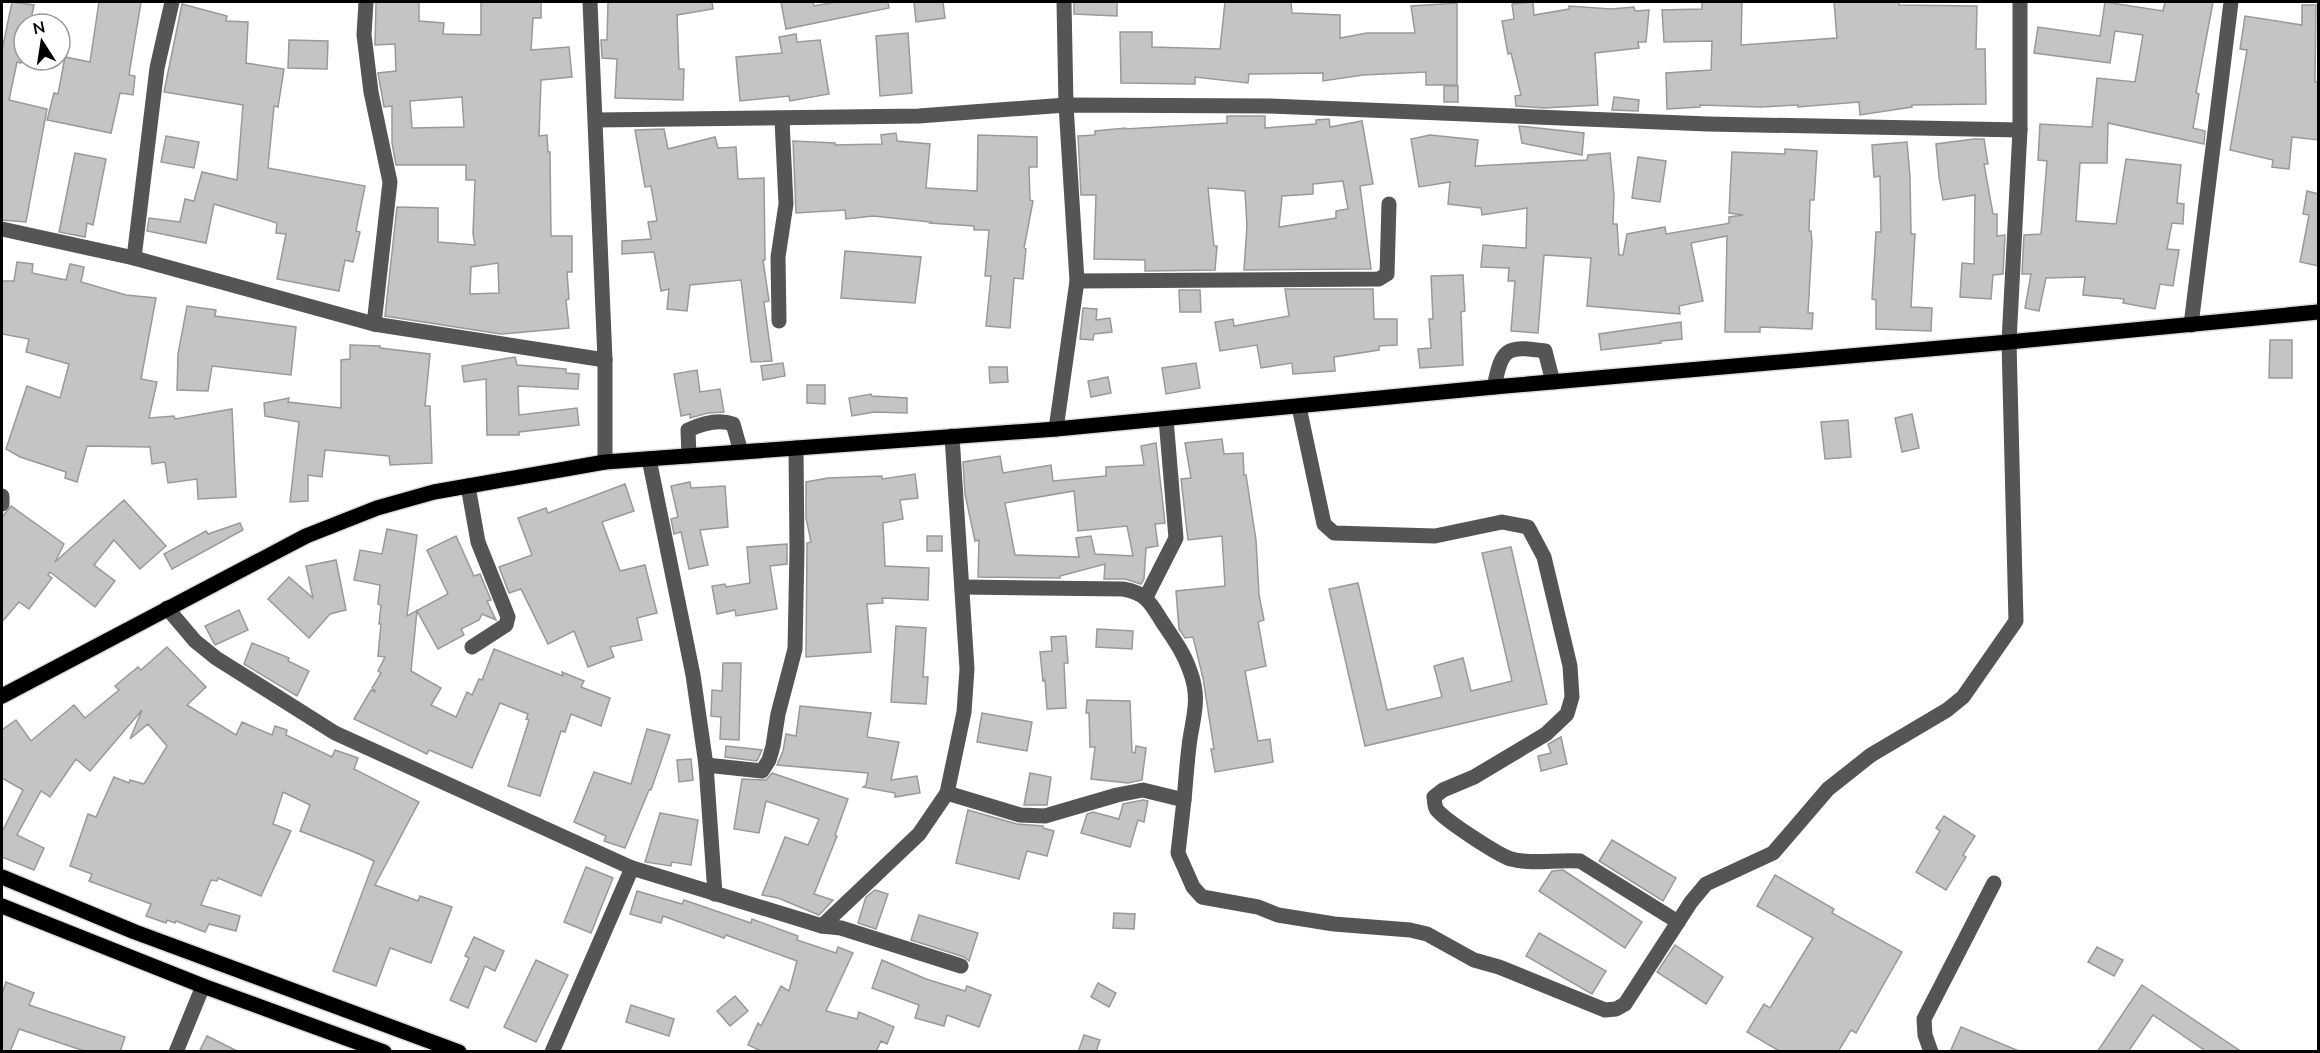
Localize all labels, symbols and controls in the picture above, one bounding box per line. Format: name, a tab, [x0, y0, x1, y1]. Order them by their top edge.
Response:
north arrow	[12, 12, 72, 72]
text: N	[31, 16, 47, 40]

